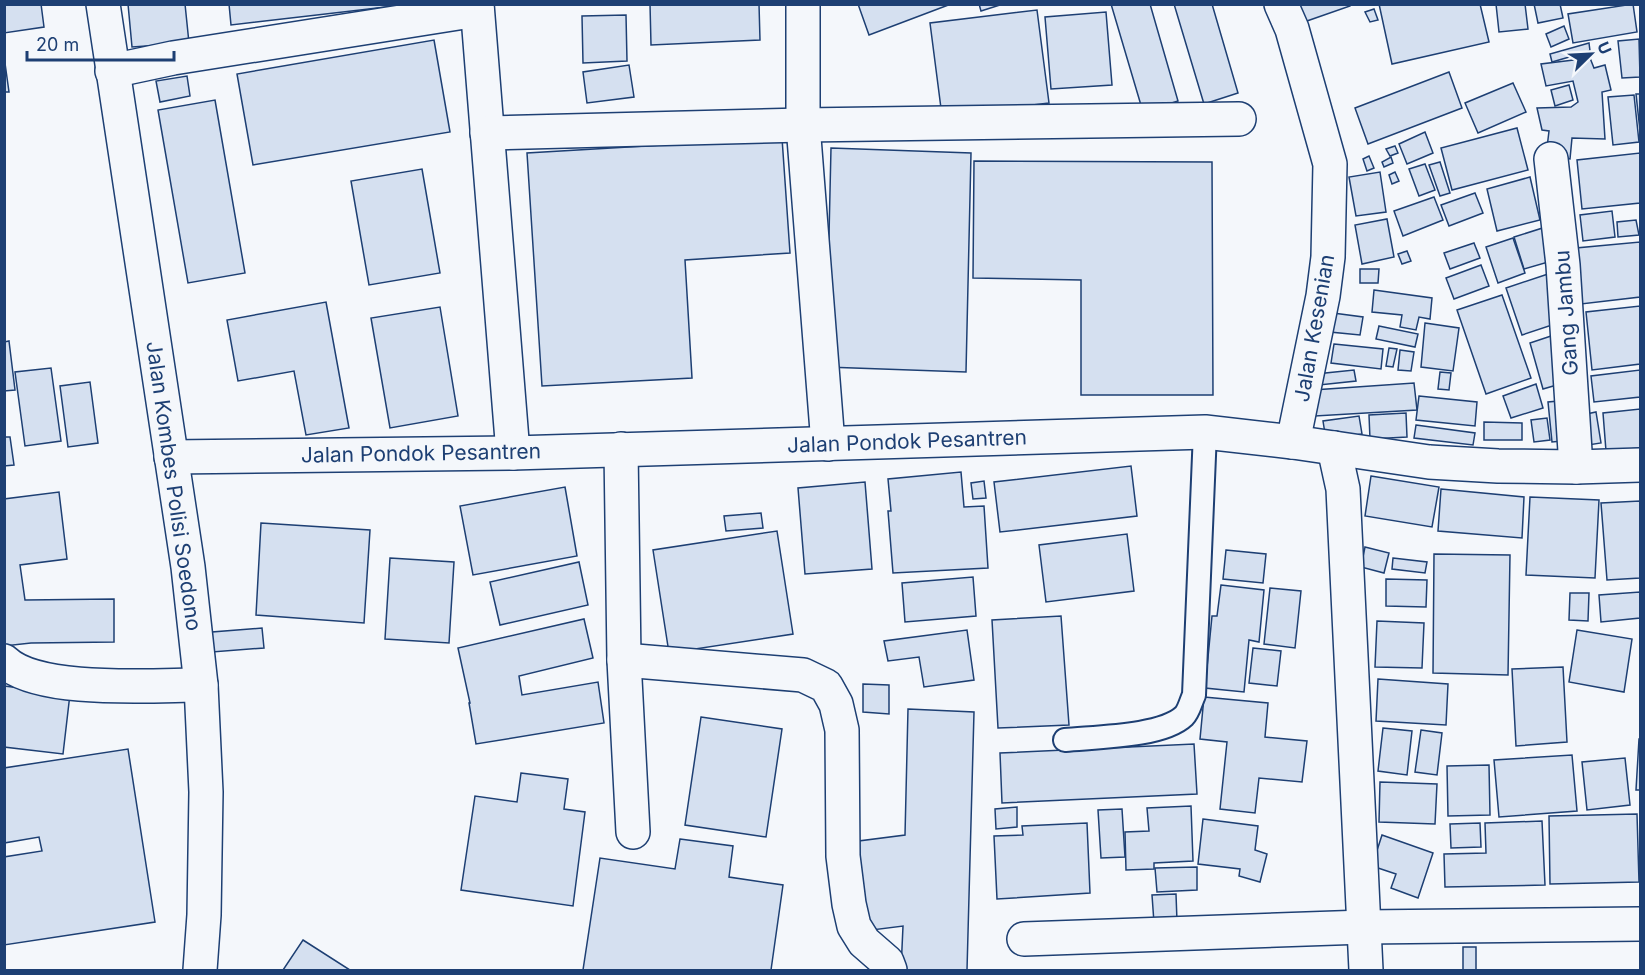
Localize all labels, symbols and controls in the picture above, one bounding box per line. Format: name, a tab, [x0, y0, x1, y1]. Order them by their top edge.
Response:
scale bar	[27, 24, 174, 62]
north arrow	[1561, 24, 1621, 84]
text: 20 m	[36, 34, 79, 55]
text: U	[1593, 38, 1616, 57]
street label: Gang Jambu	[1549, 249, 1583, 377]
street label: Jalan Kesenian	[1289, 252, 1339, 404]
street label: Jalan Kombes Polisi Soedono	[141, 340, 207, 632]
street label: Jalan Pondok Pesantren	[787, 424, 1027, 458]
street label: Jalan Pondok Pesantren	[301, 438, 541, 468]

